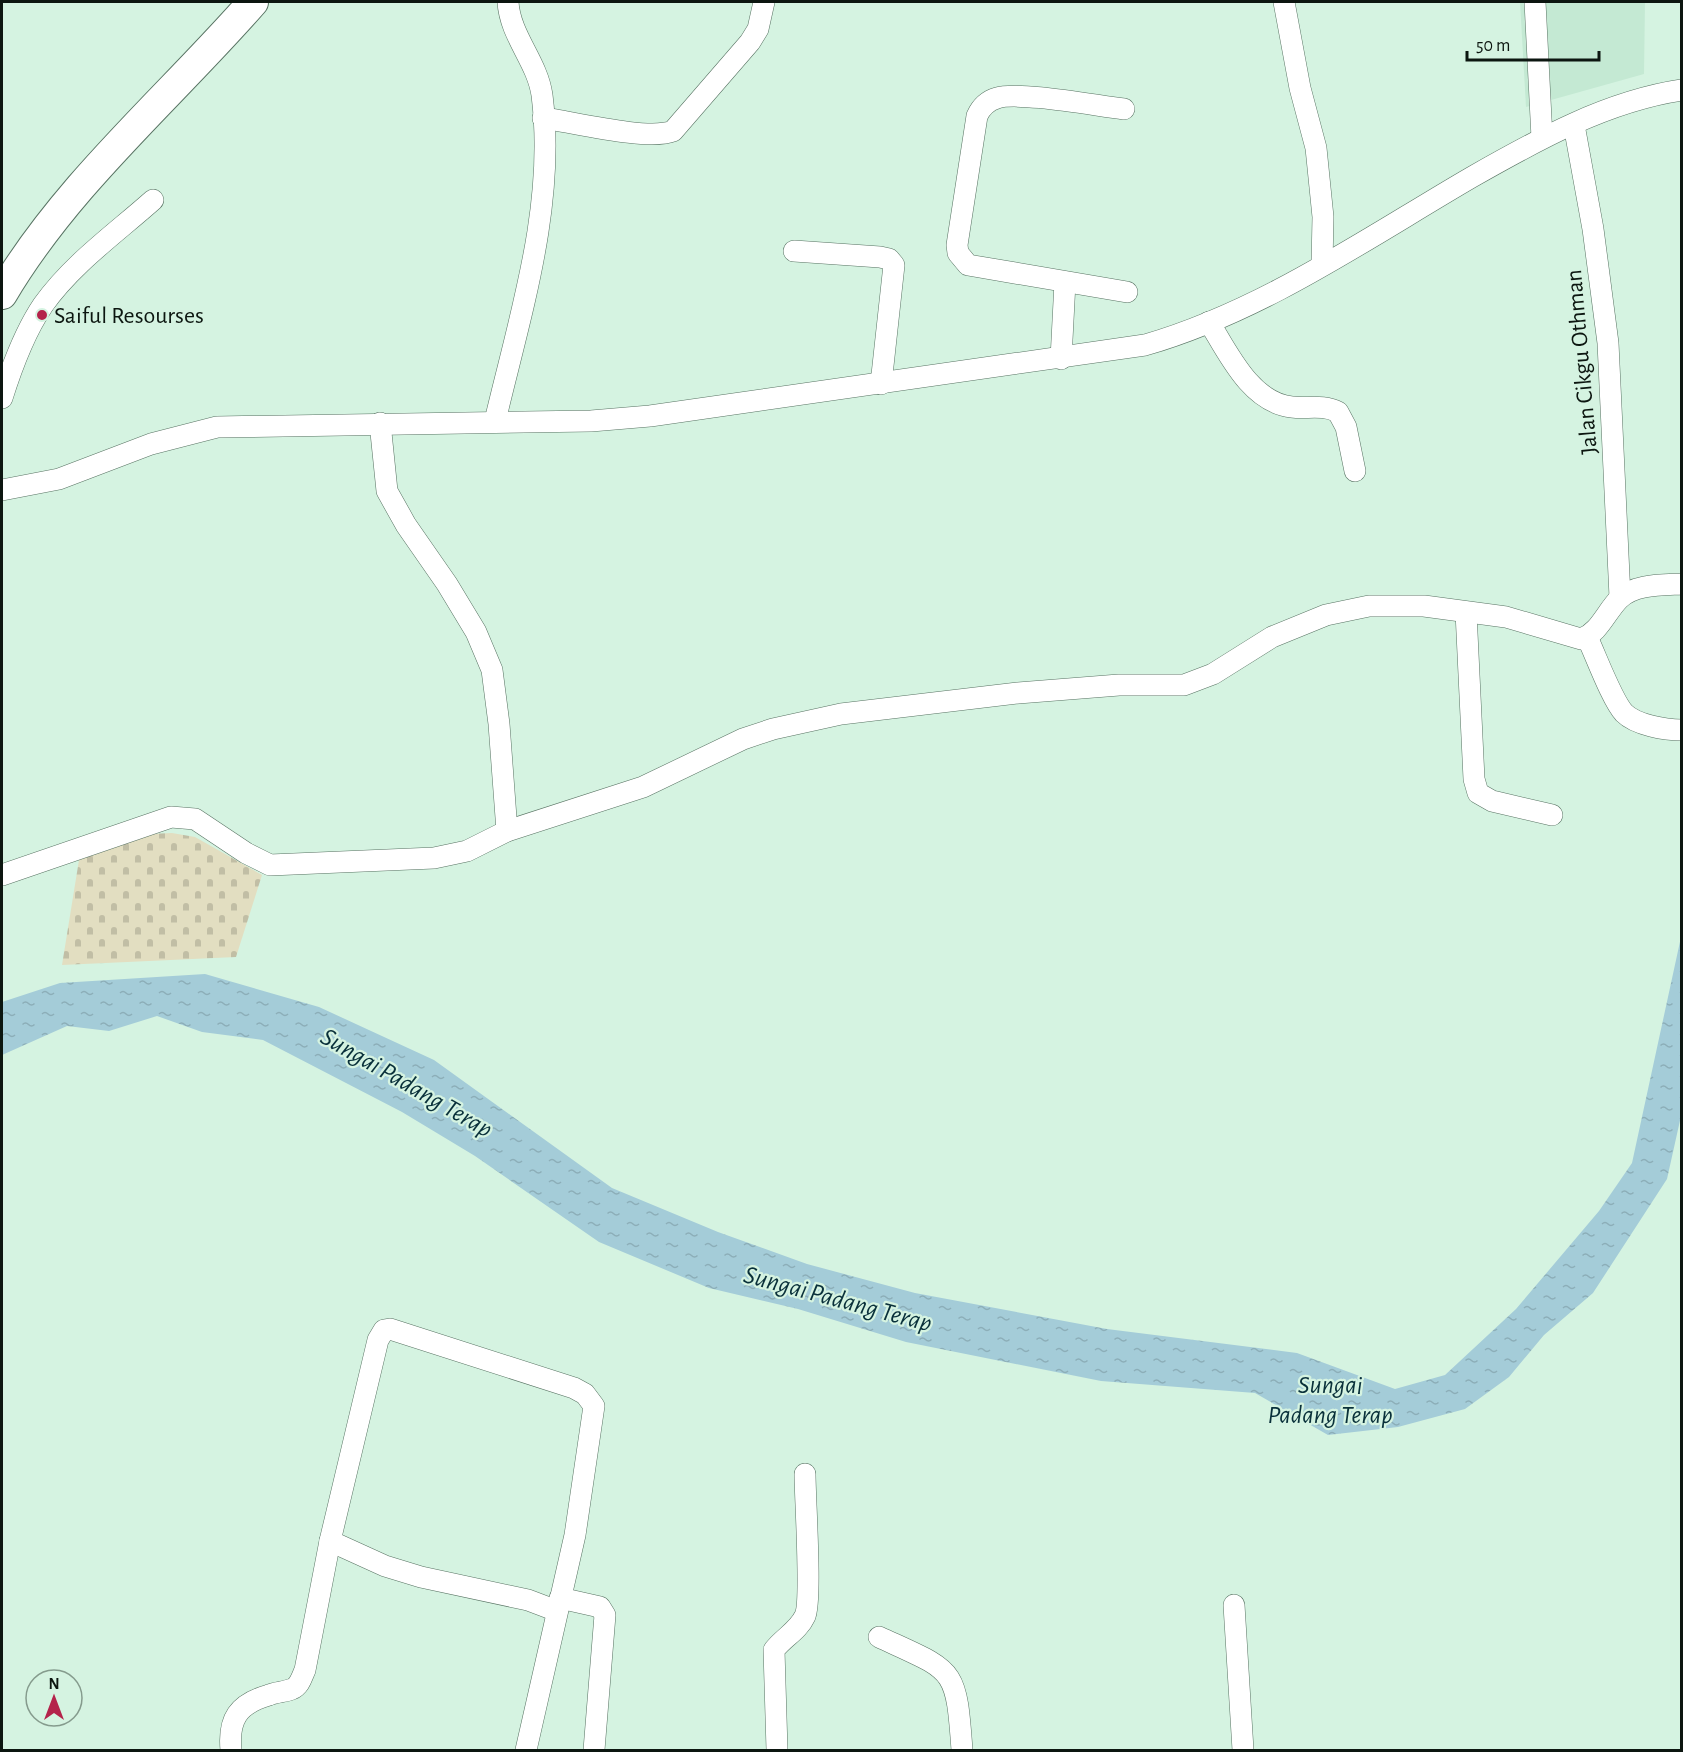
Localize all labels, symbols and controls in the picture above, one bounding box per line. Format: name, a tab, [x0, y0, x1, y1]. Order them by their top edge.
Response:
scale bar	[1467, 24, 1599, 62]
text: 50 m	[1476, 37, 1510, 55]
street label: Jalan Cikgu Othman	[1562, 269, 1602, 455]
place label: Saiful Resourses	[54, 304, 204, 328]
marker: Saiful Resourses	[35, 308, 49, 322]
water label: Sungai Padang Terap	[316, 1023, 497, 1143]
water label: Sungai Padang Terap	[741, 1261, 935, 1337]
water label: Sungai Padang Terap	[1267, 1372, 1393, 1428]
north arrow	[24, 1668, 84, 1728]
text: N	[48, 1676, 60, 1692]

